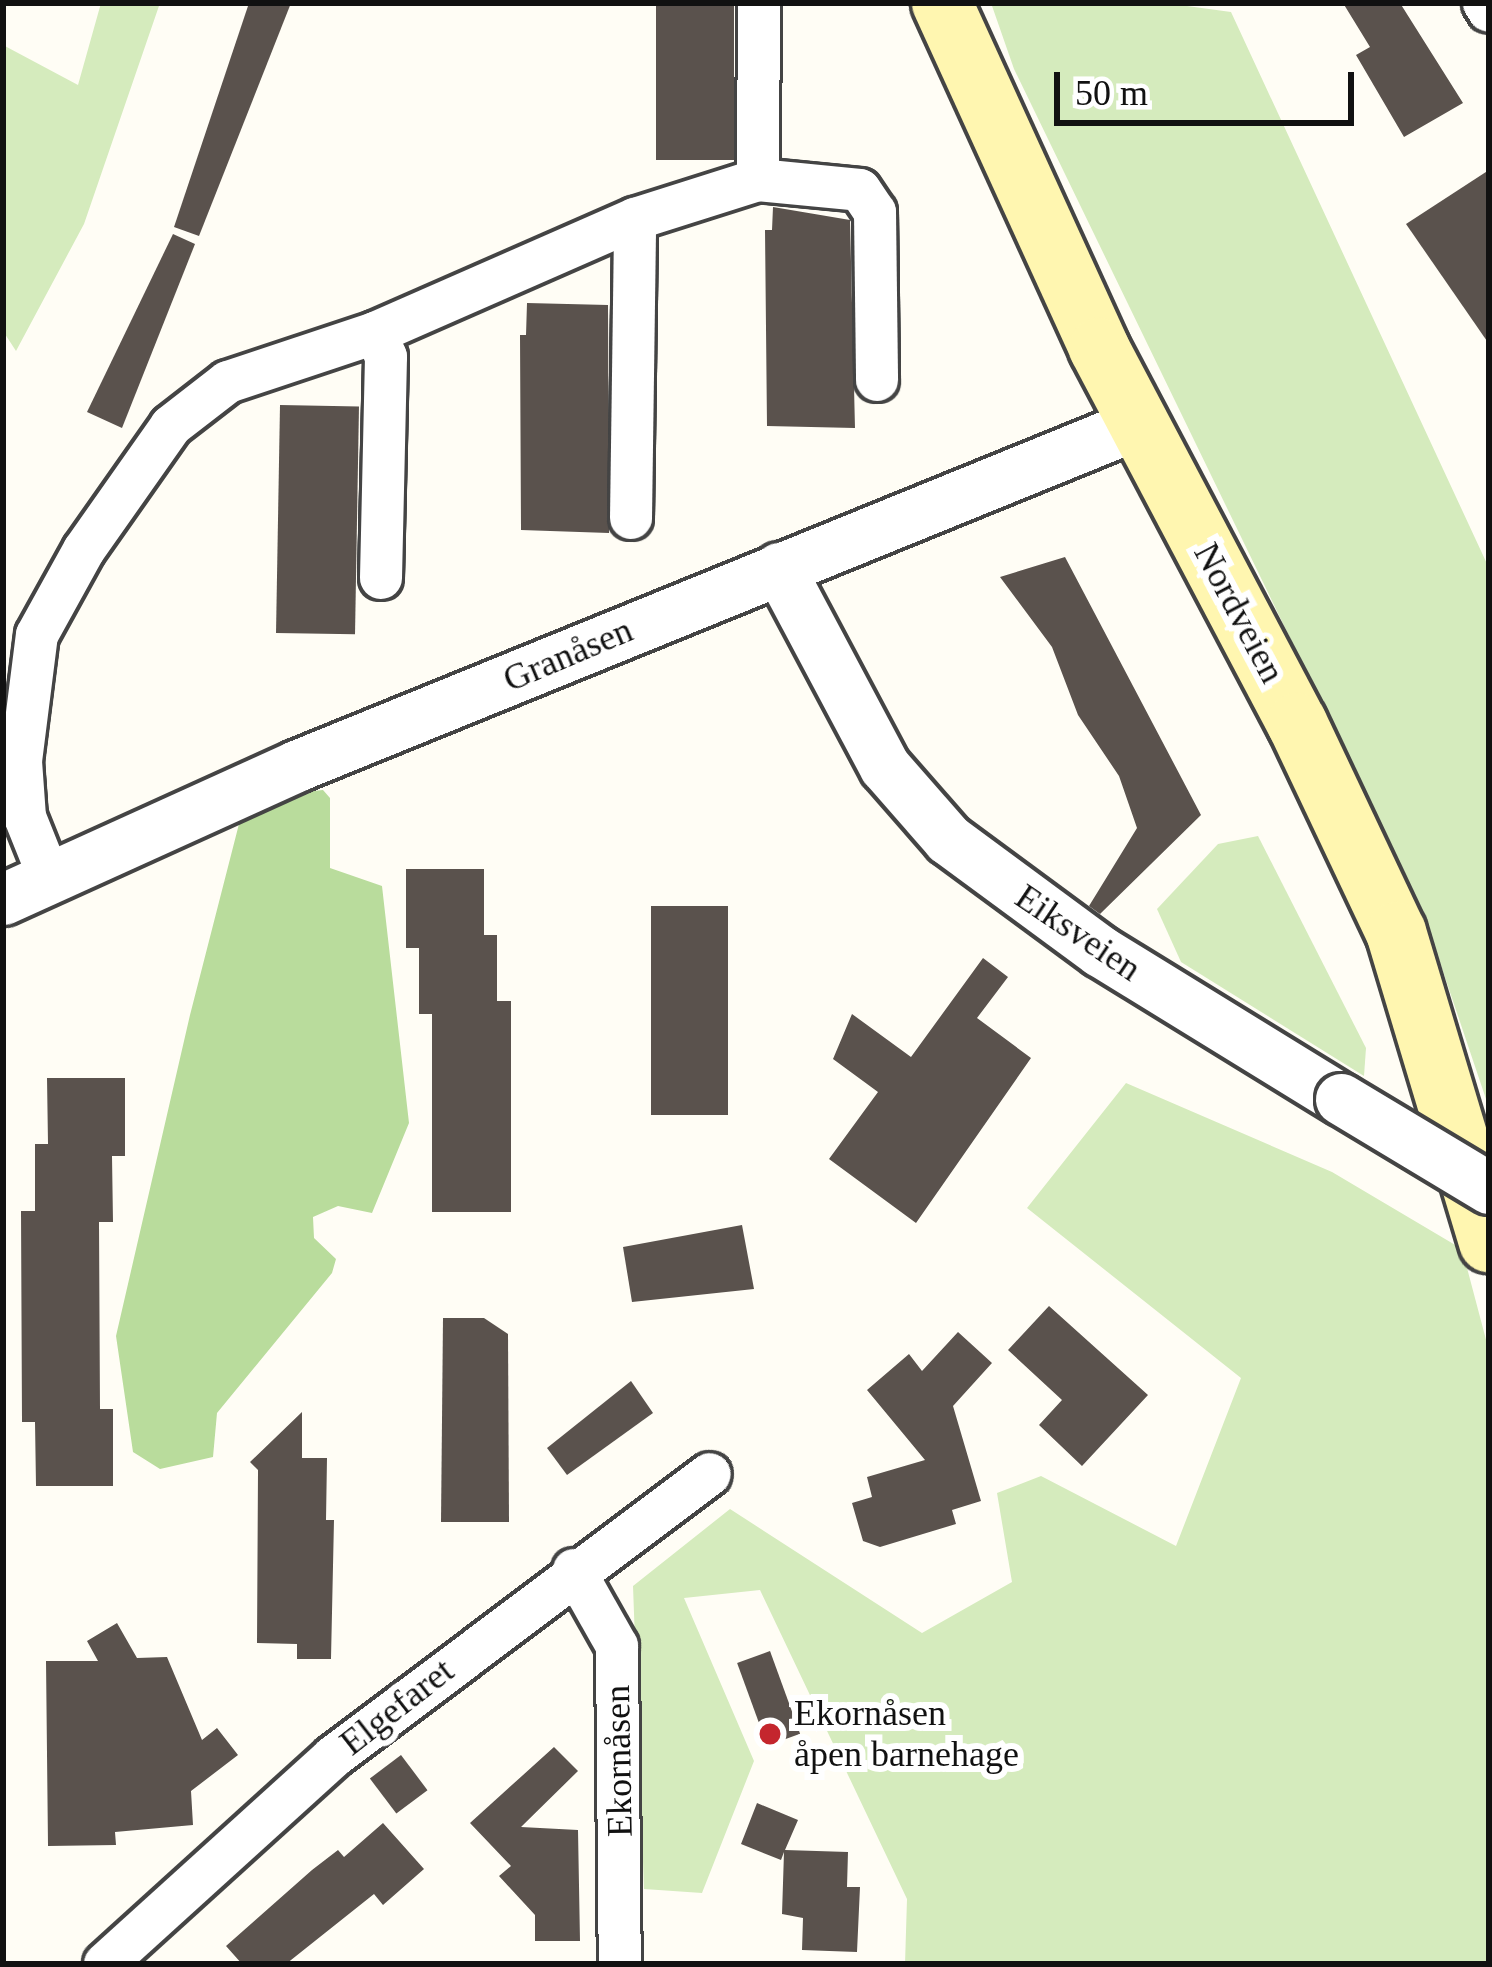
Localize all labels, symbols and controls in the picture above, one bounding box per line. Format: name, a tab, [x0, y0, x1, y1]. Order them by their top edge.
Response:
scale bar	[1060, 48, 1360, 122]
text: 50 m	[1075, 73, 1148, 113]
street label: Nordveien	[1184, 536, 1294, 690]
street label: Granåsen	[497, 609, 639, 701]
street label: Eiksveien	[1007, 875, 1149, 991]
street label: Elgefaret	[332, 1649, 462, 1765]
street label: Ekornåsen	[596, 1685, 642, 1837]
place label: Ekornåsen åpen barnehage	[794, 1691, 1019, 1776]
marker: Ekornåsen åpen barnehage	[757, 1721, 783, 1747]

